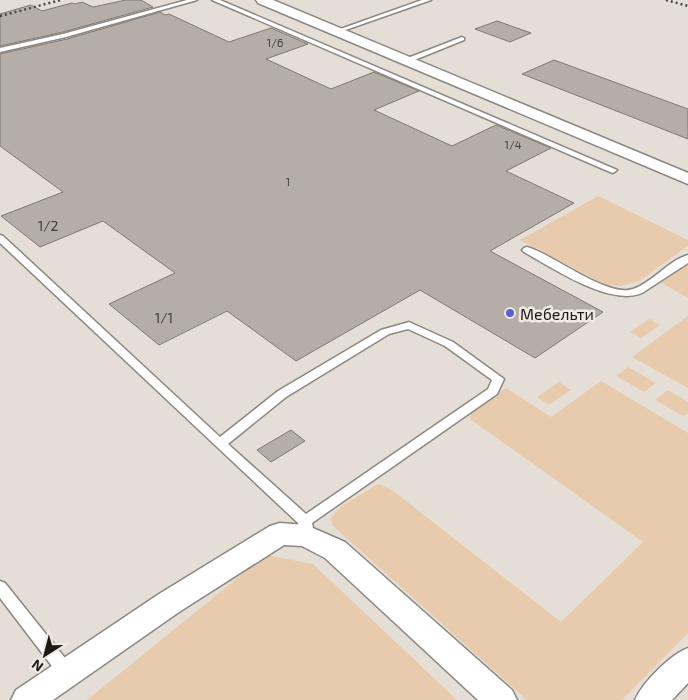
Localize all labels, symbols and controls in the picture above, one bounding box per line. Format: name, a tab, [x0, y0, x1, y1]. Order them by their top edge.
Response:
house number: 1/6	[267, 36, 283, 49]
house number: 1/4	[505, 138, 522, 151]
house number: 1	[286, 175, 290, 188]
house number: 1/2	[38, 217, 58, 234]
place label: Мебельти	[520, 304, 594, 323]
marker: Мебельти	[504, 307, 516, 319]
house number: 1/1	[155, 309, 173, 326]
north arrow	[20, 630, 70, 680]
text: N	[28, 656, 46, 676]

